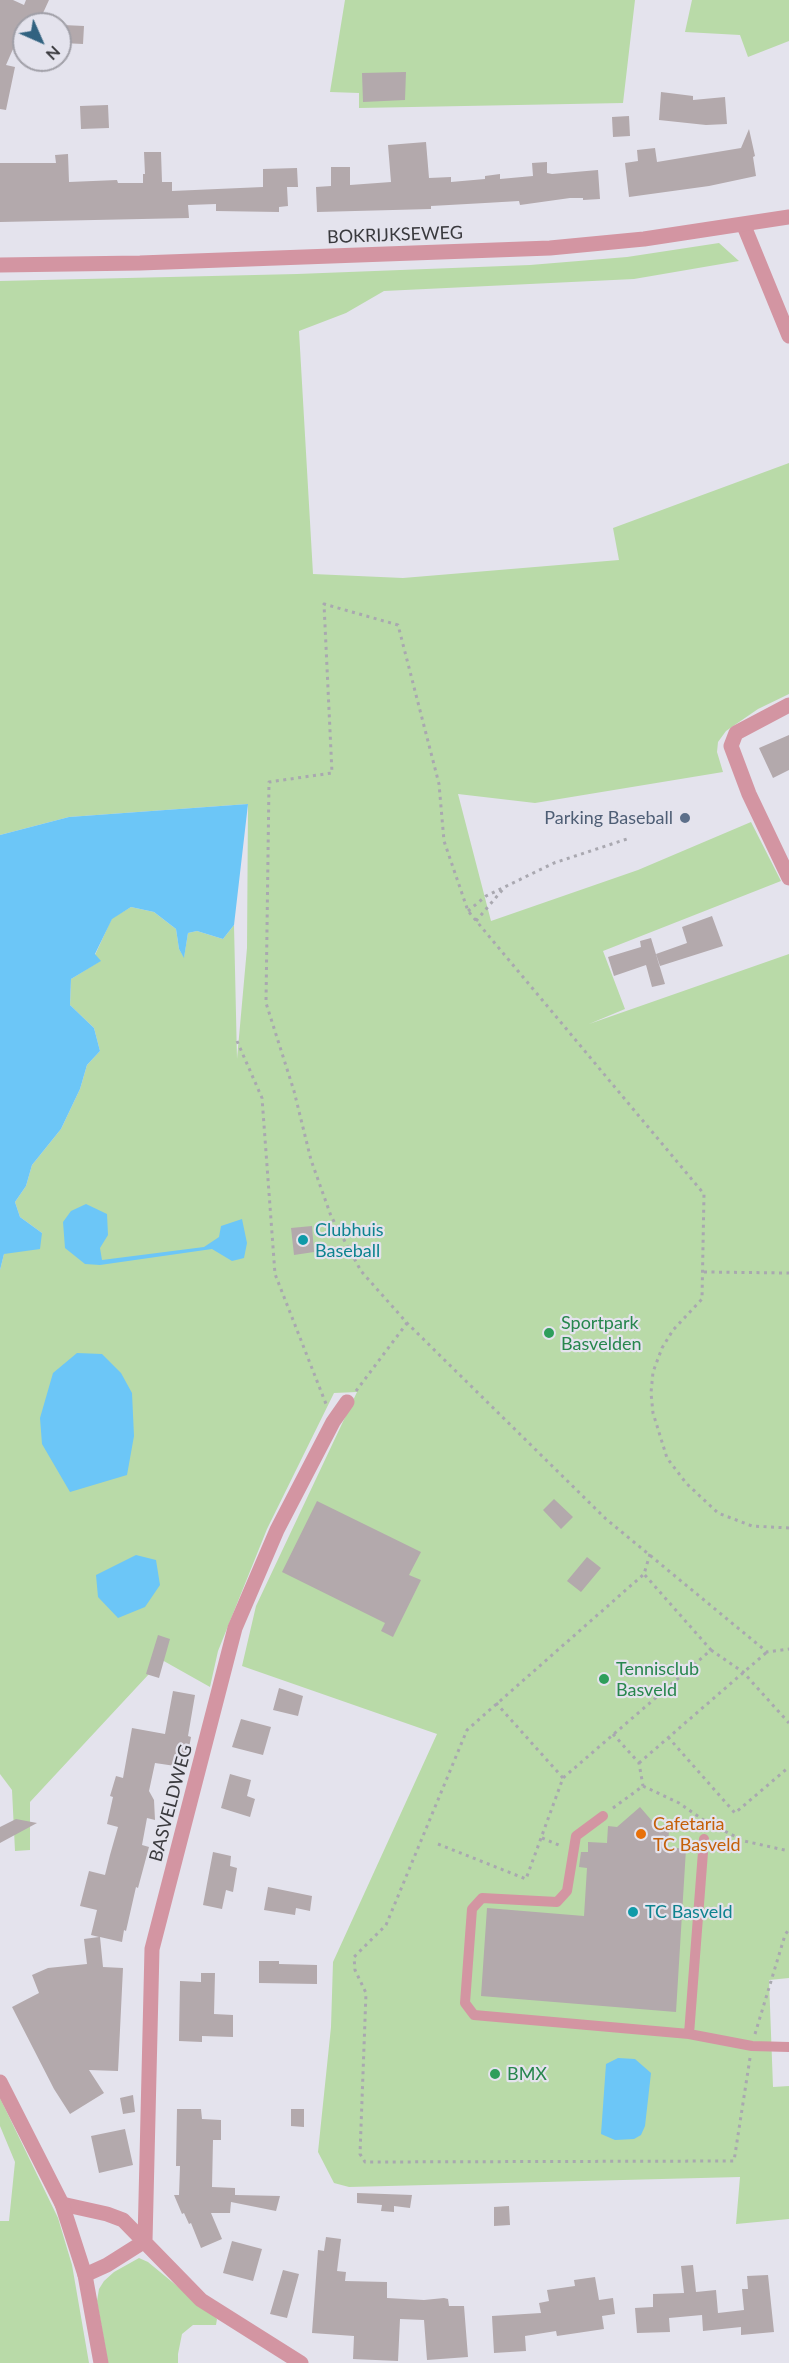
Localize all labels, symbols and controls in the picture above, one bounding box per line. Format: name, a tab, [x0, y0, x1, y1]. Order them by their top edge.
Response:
north arrow	[12, 12, 72, 72]
text: N	[43, 43, 65, 65]
street label: BOKRIJKSEWEG	[327, 222, 463, 248]
place label: Parking Baseball	[544, 807, 673, 829]
marker: Parking Baseball	[678, 811, 692, 825]
place label: Clubhuis Baseball	[315, 1219, 384, 1262]
marker: Clubhuis Baseball	[296, 1233, 310, 1247]
place label: Sportpark Basvelden	[561, 1312, 642, 1354]
marker: Sportpark Basvelden	[542, 1326, 556, 1340]
place label: Tennisclub Basveld	[616, 1658, 699, 1700]
marker: Tennisclub Basveld	[597, 1672, 611, 1686]
street label: BASVELDWEG	[145, 1742, 197, 1864]
place label: Cafetaria TC Basveld	[653, 1813, 741, 1856]
marker: Cafetaria TC Basveld	[634, 1827, 648, 1841]
place label: TC Basveld	[645, 1901, 733, 1923]
marker: TC Basveld	[626, 1905, 640, 1919]
place label: BMX	[507, 2063, 547, 2085]
marker: BMX	[488, 2067, 502, 2081]

